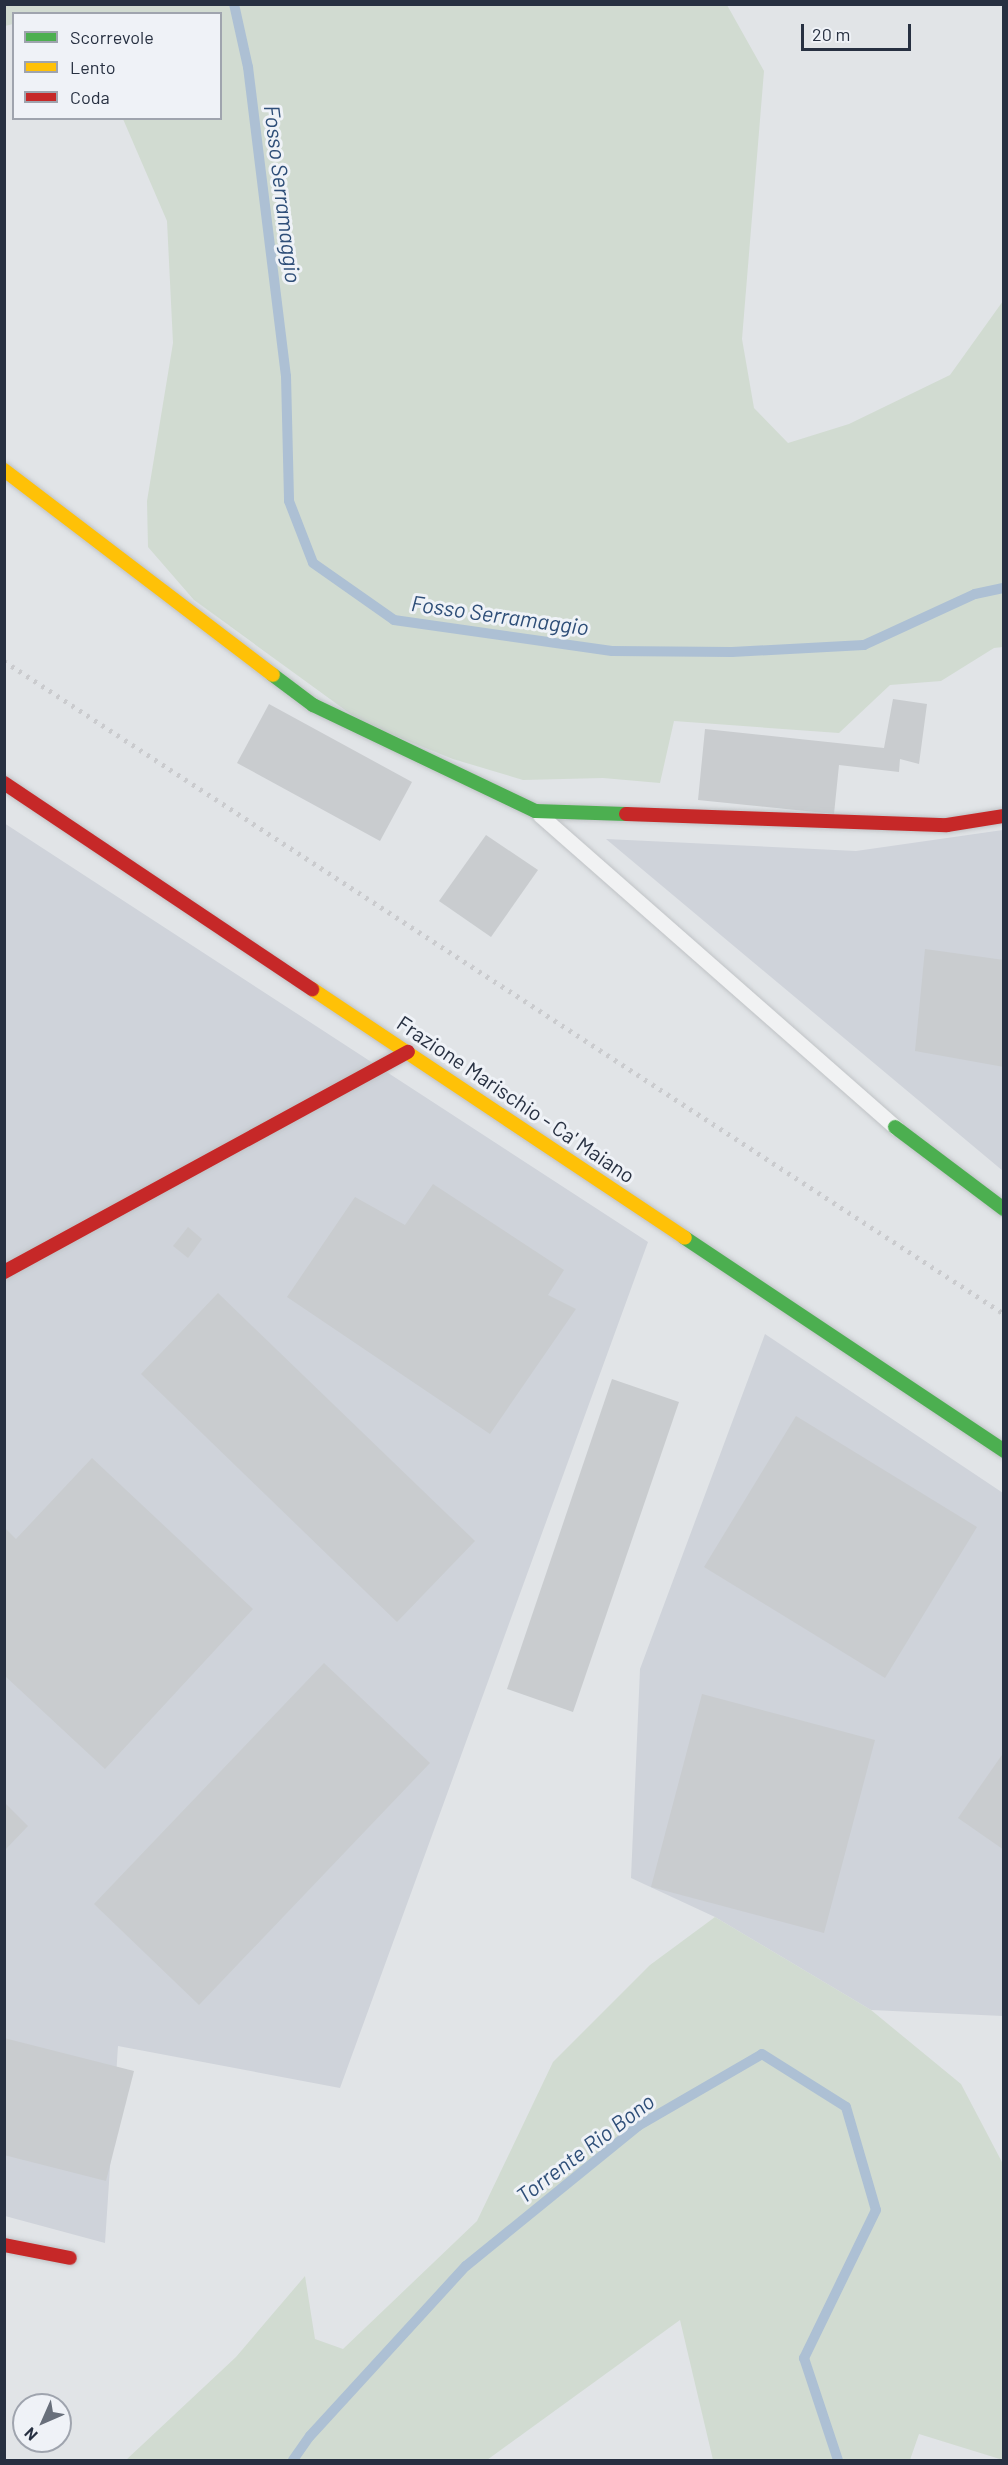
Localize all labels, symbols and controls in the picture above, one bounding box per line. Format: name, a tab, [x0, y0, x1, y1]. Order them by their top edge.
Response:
legend	[12, 12, 222, 120]
scale bar	[804, 12, 914, 50]
text: 20 m	[812, 23, 850, 45]
text: Scorrevole	[70, 26, 154, 48]
text: Lento	[70, 56, 116, 78]
text: Coda	[70, 86, 110, 108]
water label: Fosso Serramaggio	[259, 104, 307, 284]
water label: Fosso Serramaggio	[410, 589, 590, 641]
street label: Frazione Marischio - Ca' Maiano	[392, 1010, 640, 1188]
water label: Torrente Rio Bono	[511, 2087, 659, 2209]
north arrow	[12, 2393, 72, 2453]
text: N	[20, 2424, 41, 2445]

